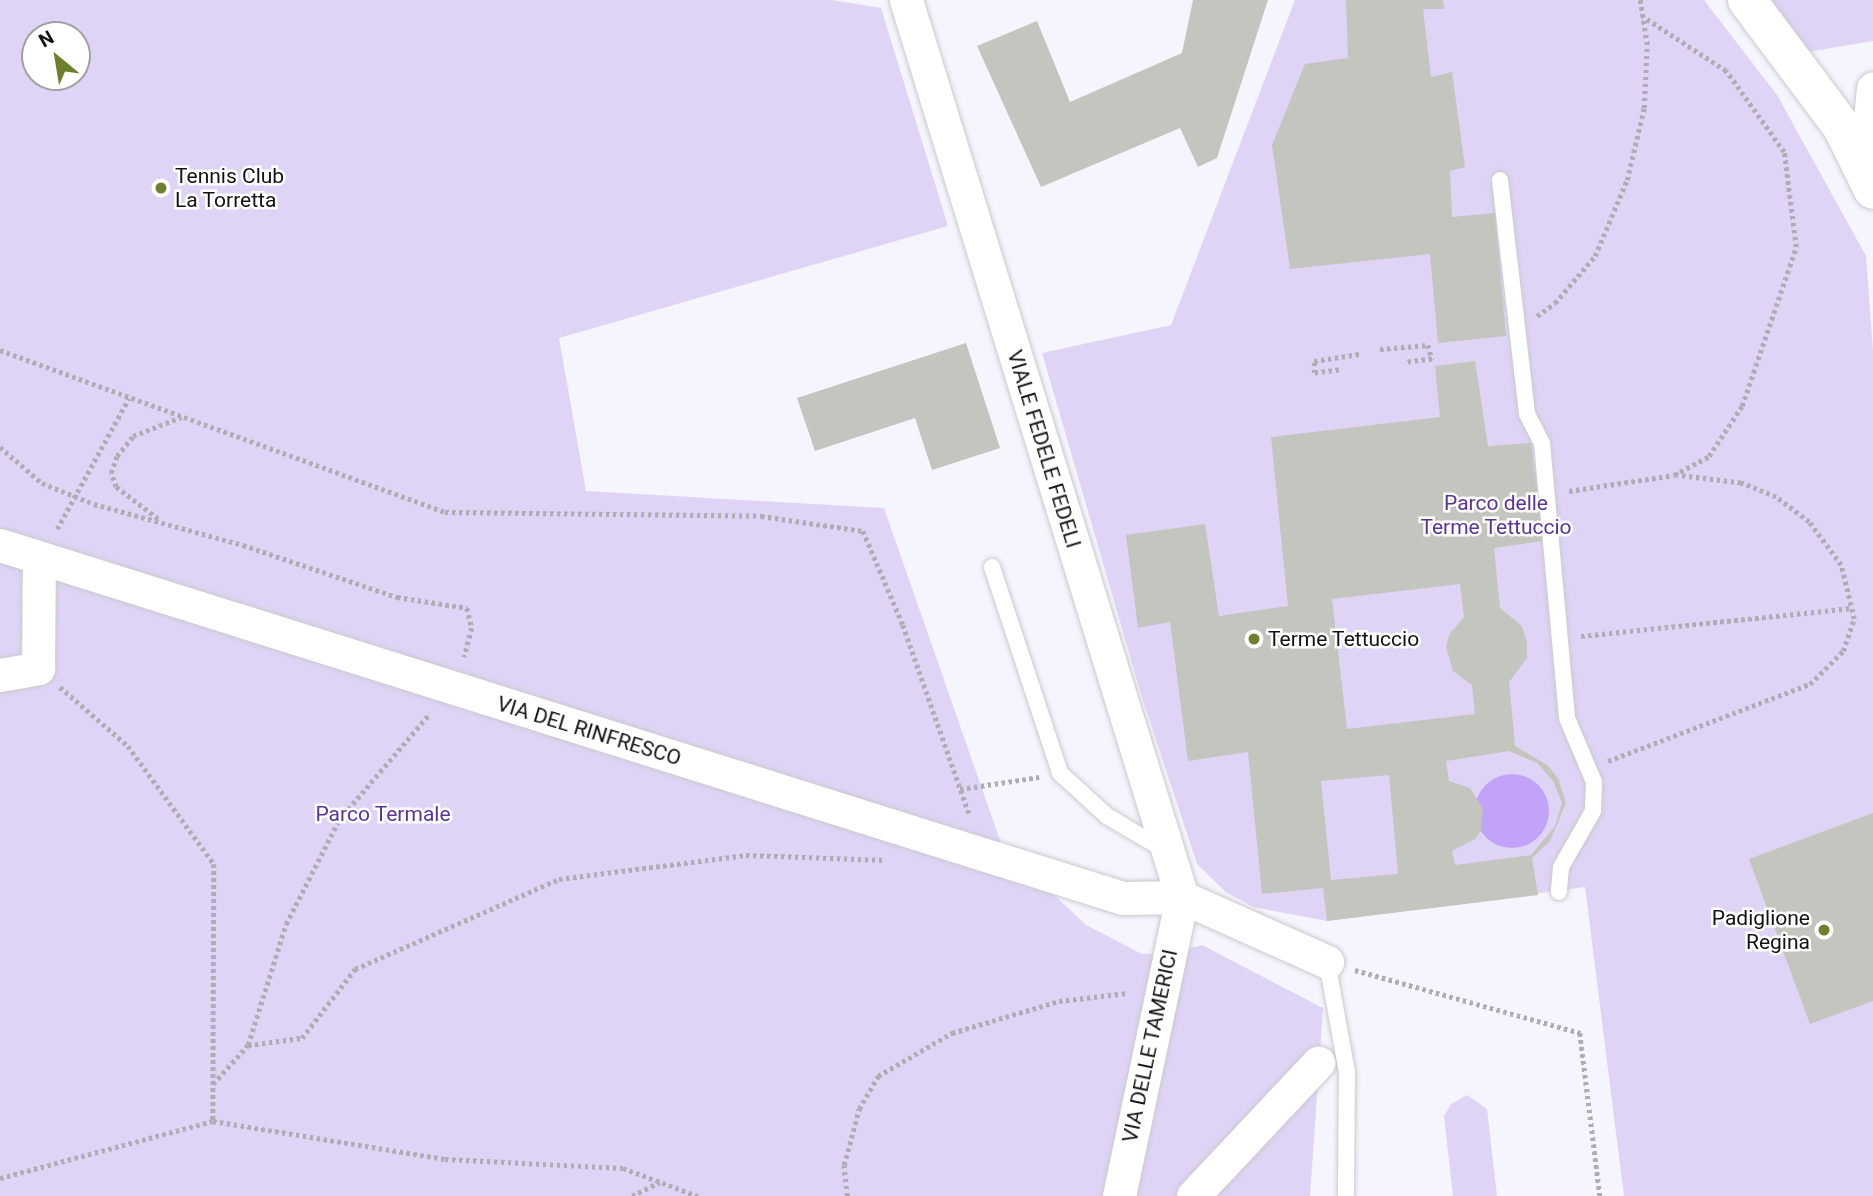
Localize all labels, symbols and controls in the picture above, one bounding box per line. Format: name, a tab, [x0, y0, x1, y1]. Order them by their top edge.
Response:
north arrow	[21, 21, 91, 91]
text: N	[35, 26, 58, 52]
place label: Tennis Club La Torretta	[175, 163, 284, 213]
marker: Tennis Club La Torretta	[153, 180, 169, 196]
street label: VIALE FEDELE FEDELI	[1002, 347, 1086, 551]
park label: Parco delle Terme Tettuccio	[1420, 490, 1572, 540]
place label: Terme Tettuccio	[1268, 626, 1420, 652]
marker: Terme Tettuccio	[1246, 631, 1262, 647]
street label: VIA DEL RINFRESCO	[494, 691, 684, 771]
park label: Parco Termale	[315, 801, 451, 827]
place label: Padiglione Regina	[1712, 905, 1810, 955]
marker: Padiglione Regina	[1816, 922, 1832, 938]
street label: VIA DELLE TAMERICI	[1117, 947, 1183, 1145]

